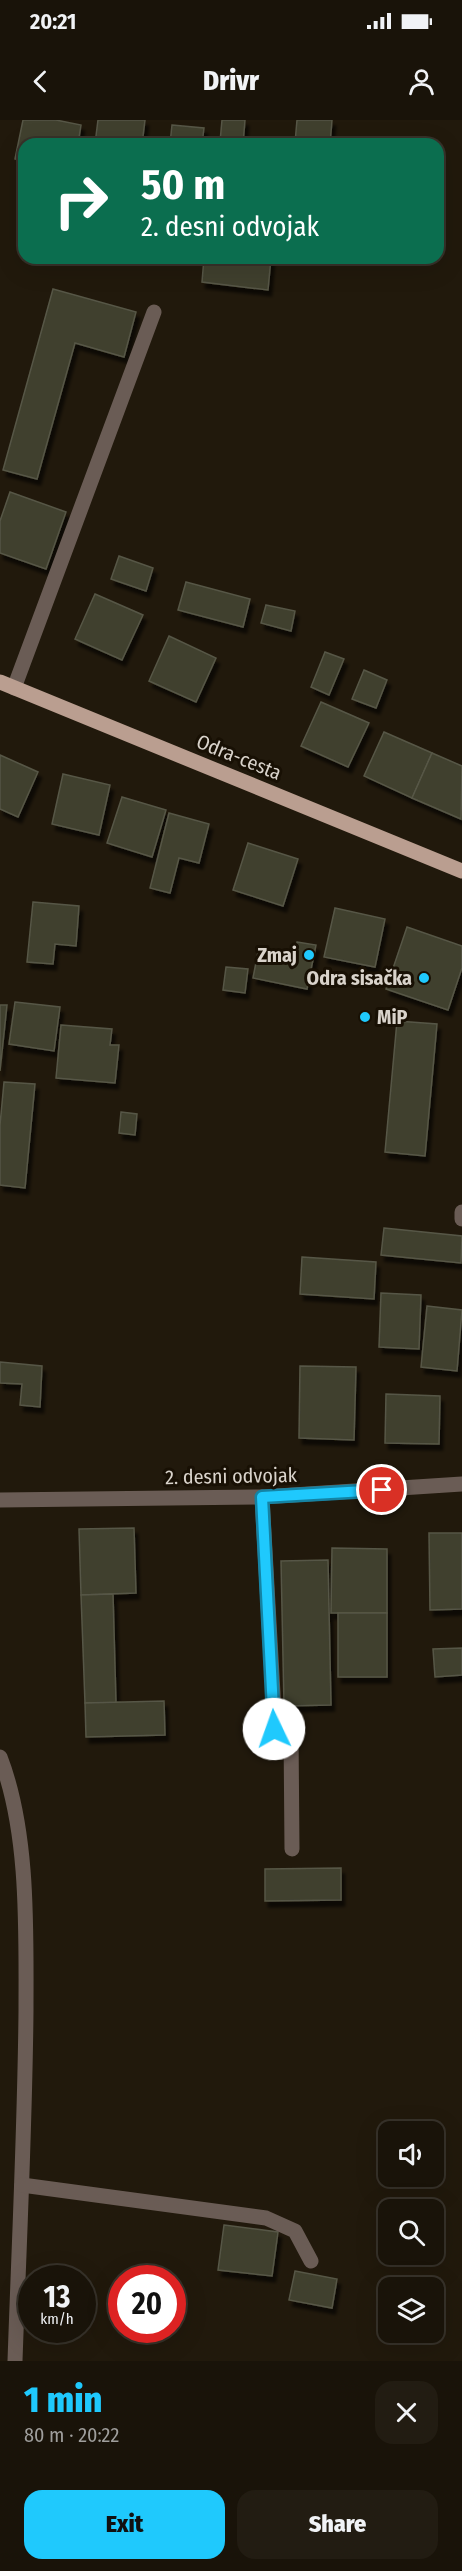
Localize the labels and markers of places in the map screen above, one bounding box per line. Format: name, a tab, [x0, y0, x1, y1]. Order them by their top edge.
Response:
place label: Zmaj	[257, 943, 297, 967]
marker: Zmaj	[302, 948, 316, 962]
place label: Odra sisačka	[307, 966, 412, 990]
marker: Odra sisačka	[417, 971, 431, 985]
place label: MiP	[377, 1005, 408, 1029]
marker: MiP	[358, 1010, 372, 1024]
pin	[356, 1464, 407, 1515]

